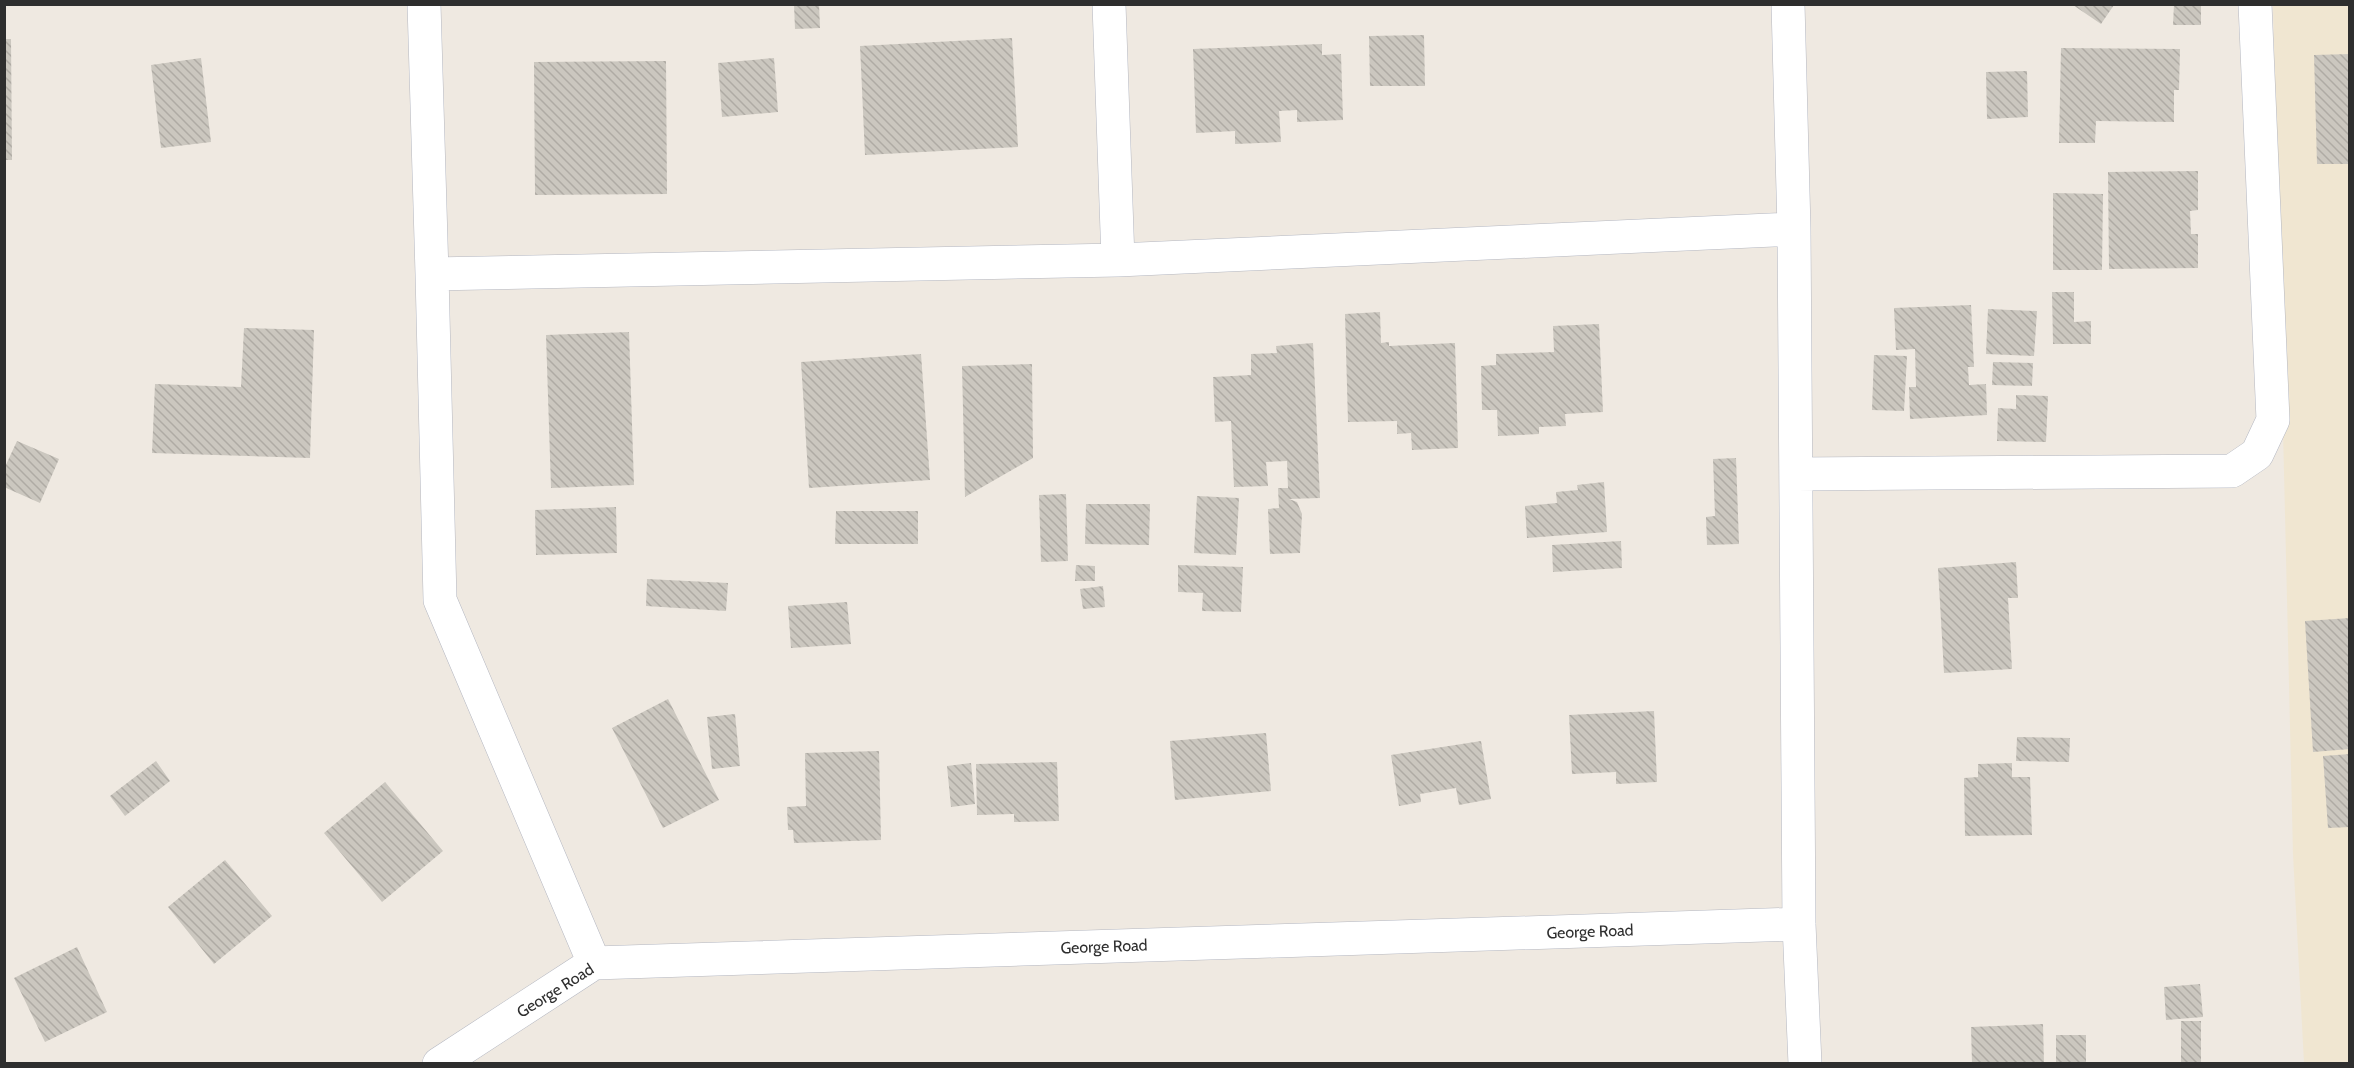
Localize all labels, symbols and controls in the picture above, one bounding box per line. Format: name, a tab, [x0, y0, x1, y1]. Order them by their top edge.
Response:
street label: George Road	[1546, 920, 1634, 943]
street label: George Road	[1060, 935, 1148, 958]
street label: George Road	[513, 959, 597, 1022]

